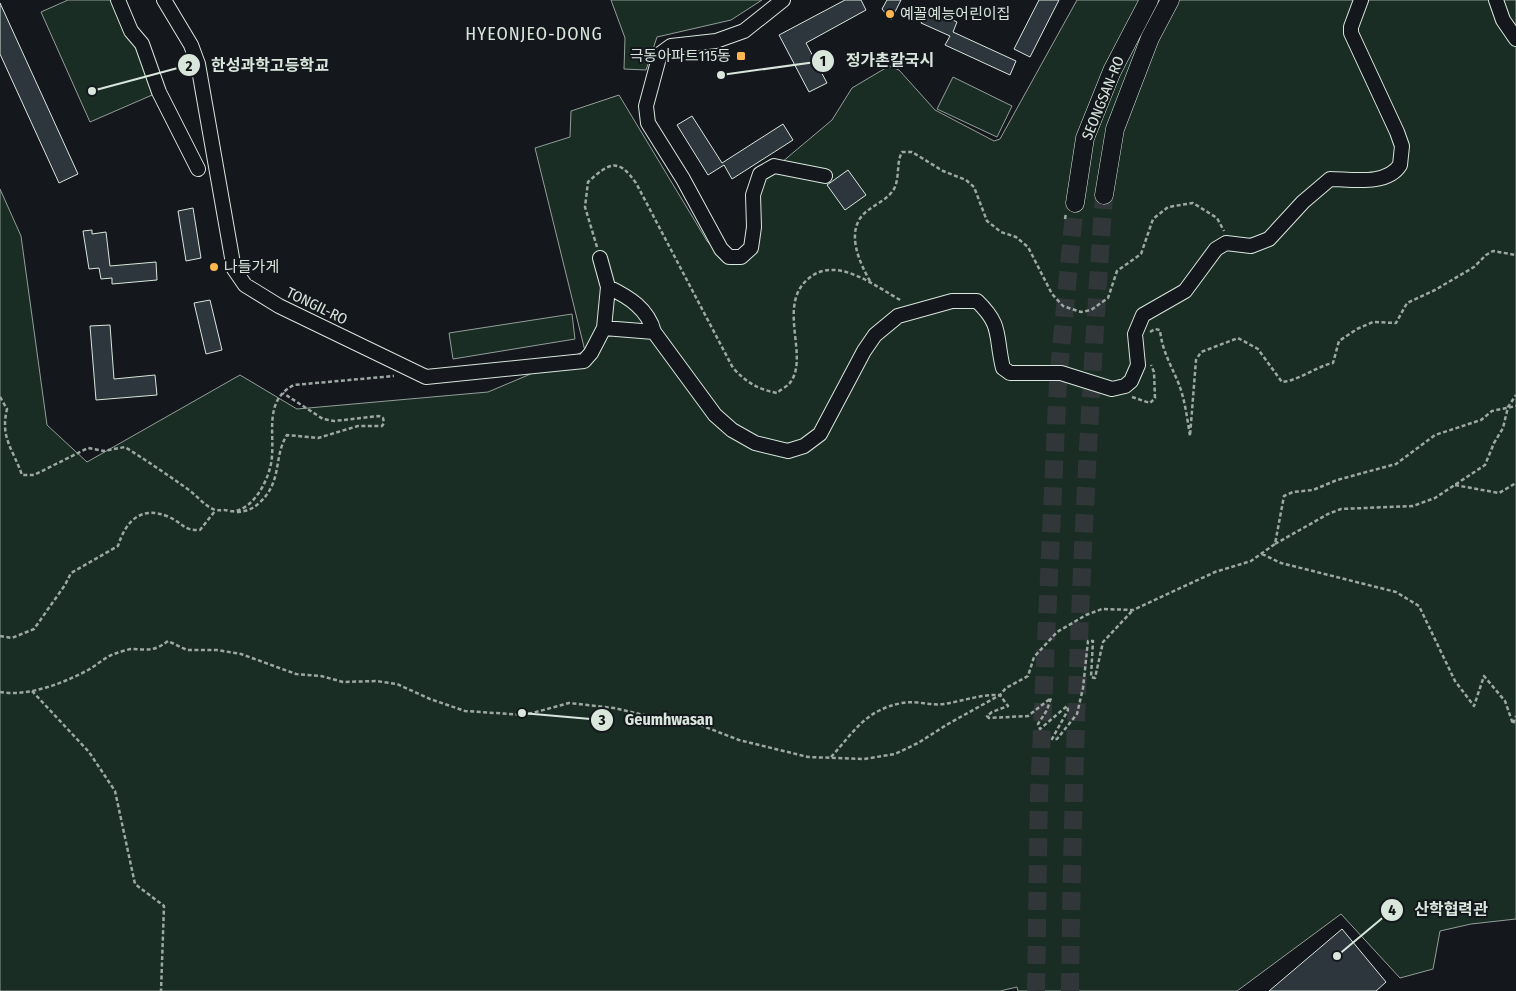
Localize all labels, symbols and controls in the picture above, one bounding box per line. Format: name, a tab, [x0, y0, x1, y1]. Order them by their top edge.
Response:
place label: 예꼴예능어린이집	[900, 5, 1010, 23]
marker: 예꼴예능어린이집	[884, 8, 896, 20]
district label: HYEONJEO-DONG	[465, 23, 603, 45]
callout: 정가촌칼국시	[811, 45, 944, 76]
place label: 극동아파트115동	[630, 47, 731, 65]
callout: 한성과학고등학교	[176, 50, 339, 81]
marker: 극동아파트115동	[735, 50, 747, 62]
text: 정가촌칼국시	[846, 51, 934, 70]
text: 1	[820, 52, 826, 70]
street label: SEONGSAN-RO	[1078, 53, 1128, 143]
text: 한성과학고등학교	[211, 56, 329, 75]
text: 2	[185, 57, 193, 75]
place label: 나들가게	[224, 258, 279, 276]
marker: 나들가게	[208, 261, 220, 273]
street label: TONGIL-RO	[284, 284, 350, 328]
callout: Geumhwasan	[590, 704, 723, 735]
text: Geumhwasan	[625, 710, 713, 729]
text: 3	[597, 711, 606, 729]
callout: 산학협력관	[1379, 894, 1498, 925]
text: 산학협력관	[1414, 900, 1488, 919]
text: 4	[1388, 901, 1396, 919]

